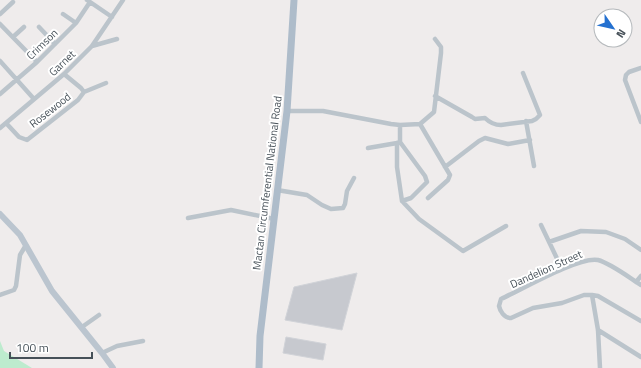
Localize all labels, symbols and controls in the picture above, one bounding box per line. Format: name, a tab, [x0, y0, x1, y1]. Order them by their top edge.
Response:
north arrow	[593, 8, 633, 48]
street label: Crimson	[23, 25, 61, 63]
text: N	[613, 26, 630, 41]
street label: Garnet	[45, 46, 79, 80]
street label: Rosewood	[26, 89, 74, 131]
street label: Mactan Circumferential National Road	[248, 95, 286, 271]
street label: Dandelion Street	[507, 246, 585, 292]
scale bar	[10, 334, 92, 360]
text: 100 m	[16, 338, 49, 357]

